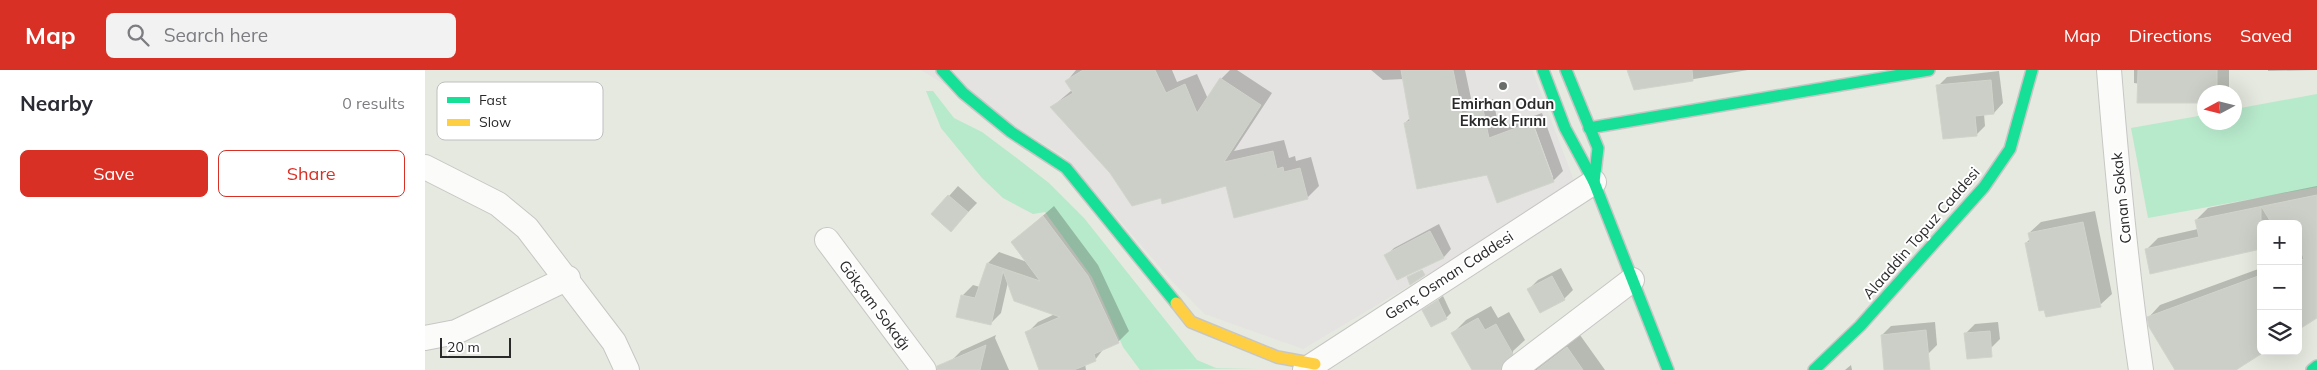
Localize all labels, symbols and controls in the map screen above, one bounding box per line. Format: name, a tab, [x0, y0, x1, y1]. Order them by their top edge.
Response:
search box	[106, 13, 456, 58]
text: Map	[25, 20, 76, 50]
icon: search	[124, 21, 152, 49]
text: Search here	[164, 23, 268, 47]
text: Map	[2064, 24, 2101, 47]
text: Directions	[2129, 24, 2212, 47]
text: Saved	[2240, 24, 2292, 47]
marker: Emirhan Odun Ekmek Fırını	[1497, 80, 1509, 92]
legend	[437, 82, 603, 140]
north arrow	[2197, 85, 2242, 130]
text: Nearby	[20, 90, 93, 116]
text: Fast	[479, 91, 507, 109]
text: 0 results	[342, 93, 405, 113]
place label: Emirhan Odun Ekmek Fırını	[1452, 94, 1554, 130]
text: Slow	[479, 113, 511, 131]
button: Save	[20, 150, 208, 197]
button: Share	[218, 150, 405, 197]
street label: Canan Sokak	[2107, 151, 2135, 245]
street label: Alaaddin Topuz Caddesi	[1858, 163, 1984, 303]
map controls	[2257, 220, 2302, 355]
button: +	[2257, 220, 2302, 265]
street label: Genç Osman Caddesi	[1381, 226, 1517, 324]
street label: Gökçam Sokağı	[835, 256, 915, 354]
button: −	[2257, 265, 2302, 310]
button: layers	[2257, 310, 2302, 355]
scale bar	[440, 335, 511, 358]
text: 20 m	[447, 338, 480, 356]

